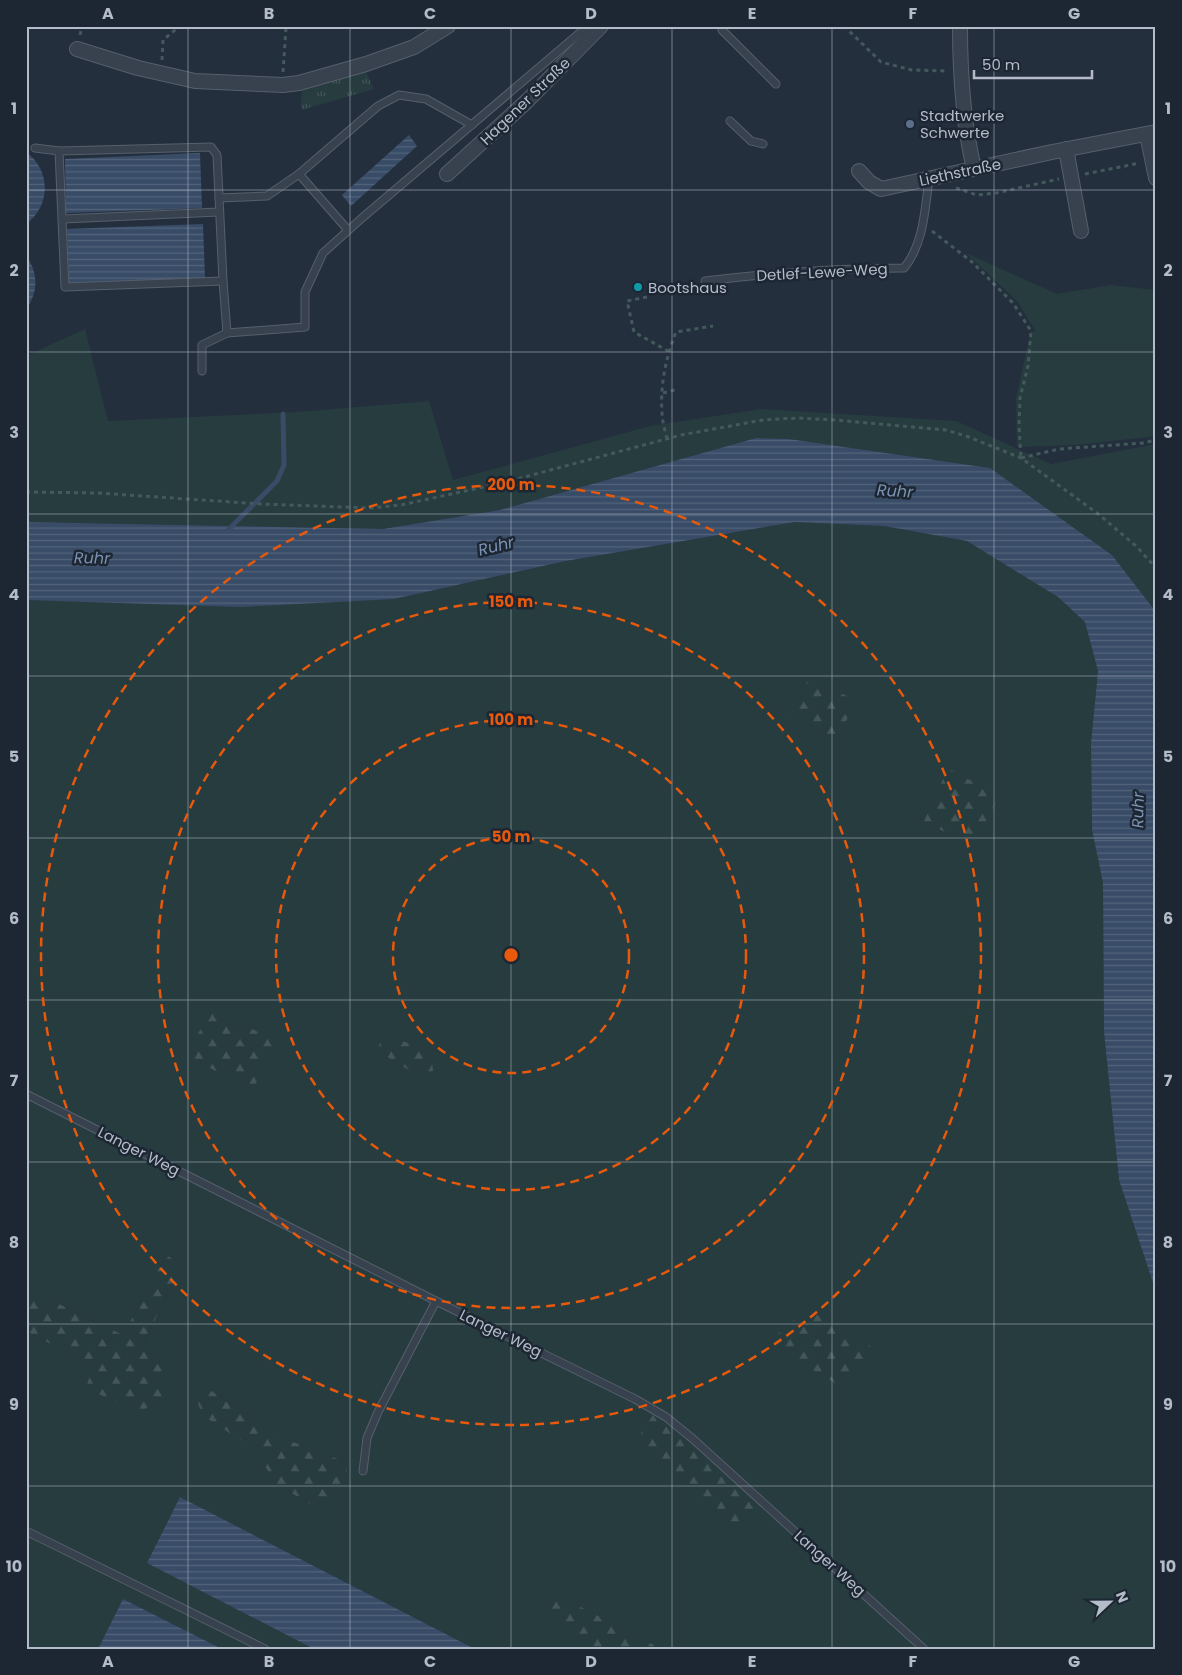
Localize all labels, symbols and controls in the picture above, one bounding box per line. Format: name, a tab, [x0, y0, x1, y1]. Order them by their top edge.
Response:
text: A	[102, 2, 114, 25]
text: B	[264, 2, 274, 25]
text: C	[424, 2, 436, 25]
text: D	[585, 2, 597, 25]
text: E	[748, 2, 756, 25]
text: F	[909, 2, 918, 25]
text: G	[1068, 2, 1080, 25]
scale bar	[974, 48, 1092, 80]
street label: Hagener Straße	[475, 52, 575, 150]
text: 50 m	[982, 54, 1020, 75]
text: 1	[11, 97, 17, 120]
text: 1	[1165, 97, 1171, 120]
place label: Stadtwerke Schwerte	[920, 105, 1004, 143]
marker: Stadtwerke Schwerte	[904, 118, 916, 130]
street label: Liethstraße	[917, 153, 1003, 191]
street label: Detlef-Lewe-Weg	[756, 258, 888, 286]
text: 2	[9, 259, 19, 282]
text: 2	[1163, 259, 1173, 282]
place label: Bootshaus	[648, 277, 727, 298]
marker: Bootshaus	[632, 281, 644, 293]
text: 3	[9, 421, 19, 444]
text: 3	[1163, 421, 1173, 444]
text: 200 m	[487, 474, 535, 495]
water label: Ruhr	[876, 478, 915, 504]
water label: Ruhr	[476, 530, 517, 562]
water label: Ruhr	[74, 546, 111, 570]
text: 4	[9, 583, 20, 606]
text: 4	[1163, 583, 1174, 606]
text: 150 m	[489, 591, 533, 612]
text: 100 m	[489, 709, 533, 730]
text: 5	[9, 745, 19, 768]
text: 5	[1163, 745, 1173, 768]
water label: Ruhr	[1126, 791, 1150, 828]
text: 50 m	[492, 826, 530, 847]
text: 6	[9, 907, 19, 930]
text: 6	[1163, 907, 1173, 930]
centre of rings	[502, 946, 520, 964]
text: 7	[10, 1069, 19, 1092]
text: 7	[1164, 1069, 1173, 1092]
street label: Langer Weg	[94, 1121, 184, 1181]
text: 8	[9, 1231, 19, 1254]
text: 8	[1163, 1231, 1173, 1254]
street label: Langer Weg	[456, 1304, 546, 1362]
text: 9	[9, 1393, 19, 1416]
text: 9	[1163, 1393, 1173, 1416]
street label: Langer Weg	[790, 1525, 870, 1601]
text: 10	[6, 1555, 22, 1578]
text: 10	[1160, 1555, 1176, 1578]
north arrow	[1084, 1578, 1134, 1628]
text: N	[1111, 1589, 1133, 1606]
text: A	[102, 1650, 114, 1673]
text: B	[264, 1650, 274, 1673]
text: C	[424, 1650, 436, 1673]
text: D	[585, 1650, 597, 1673]
text: E	[748, 1650, 756, 1673]
text: F	[909, 1650, 918, 1673]
text: G	[1068, 1650, 1080, 1673]

